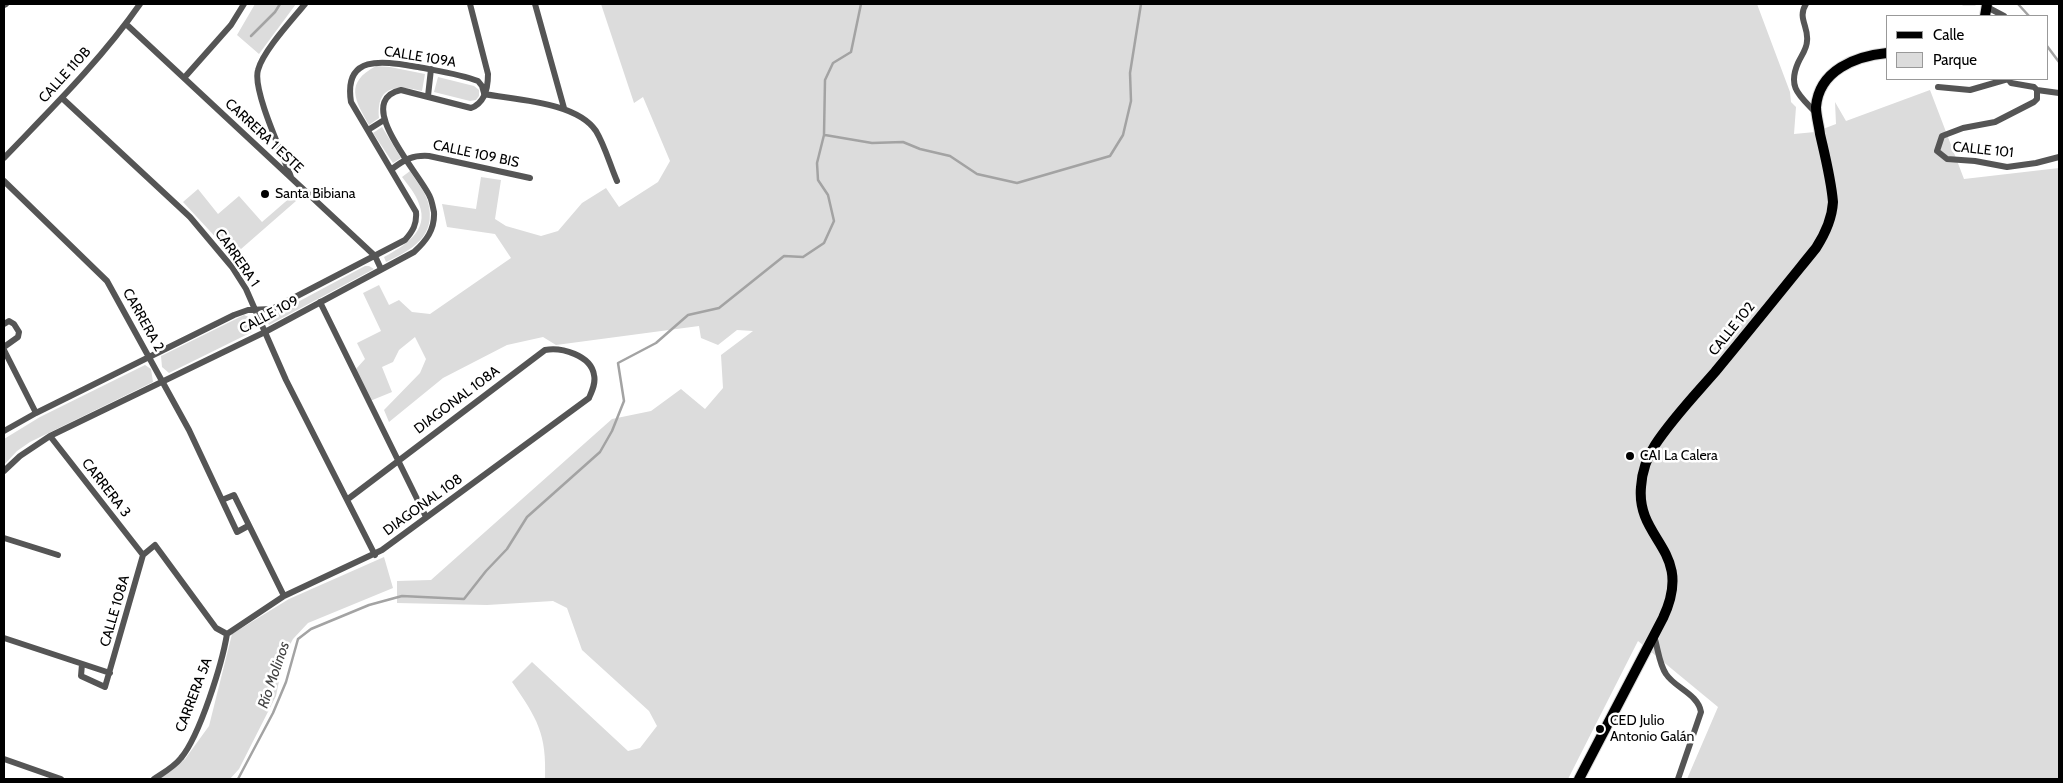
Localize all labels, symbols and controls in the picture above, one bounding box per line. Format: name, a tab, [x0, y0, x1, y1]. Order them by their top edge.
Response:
legend	[1886, 15, 2048, 80]
text: Calle	[1933, 26, 1964, 44]
street label: CALLE 109A	[383, 43, 457, 71]
street label: CALLE 110B	[36, 44, 94, 106]
text: Parque	[1933, 51, 1977, 69]
street label: CARRERA 1 ESTE	[221, 95, 307, 177]
street label: CALLE 109 BIS	[431, 137, 521, 171]
street label: CALLE 101	[1952, 138, 2014, 162]
place label: Santa Bibiana	[275, 186, 355, 202]
marker: Santa Bibiana	[259, 188, 271, 200]
street label: CARRERA 1	[211, 226, 263, 290]
street label: CARRERA 2	[119, 286, 167, 354]
street label: CALLE 109	[237, 292, 301, 338]
street label: CALLE 102	[1705, 299, 1759, 359]
street label: DIAGONAL 108A	[411, 362, 503, 438]
place label: CAI La Calera	[1640, 448, 1718, 464]
marker: CAI La Calera	[1624, 450, 1636, 462]
street label: CARRERA 3	[78, 455, 134, 521]
street label: DIAGONAL 108	[380, 471, 466, 539]
street label: CALLE 108A	[97, 573, 133, 649]
water label: Río Molinos	[254, 639, 294, 711]
street label: CARRERA 5A	[172, 655, 216, 735]
place label: CED Julio Antonio Galán	[1610, 713, 1694, 746]
marker: CED Julio Antonio Galán	[1594, 723, 1606, 735]

